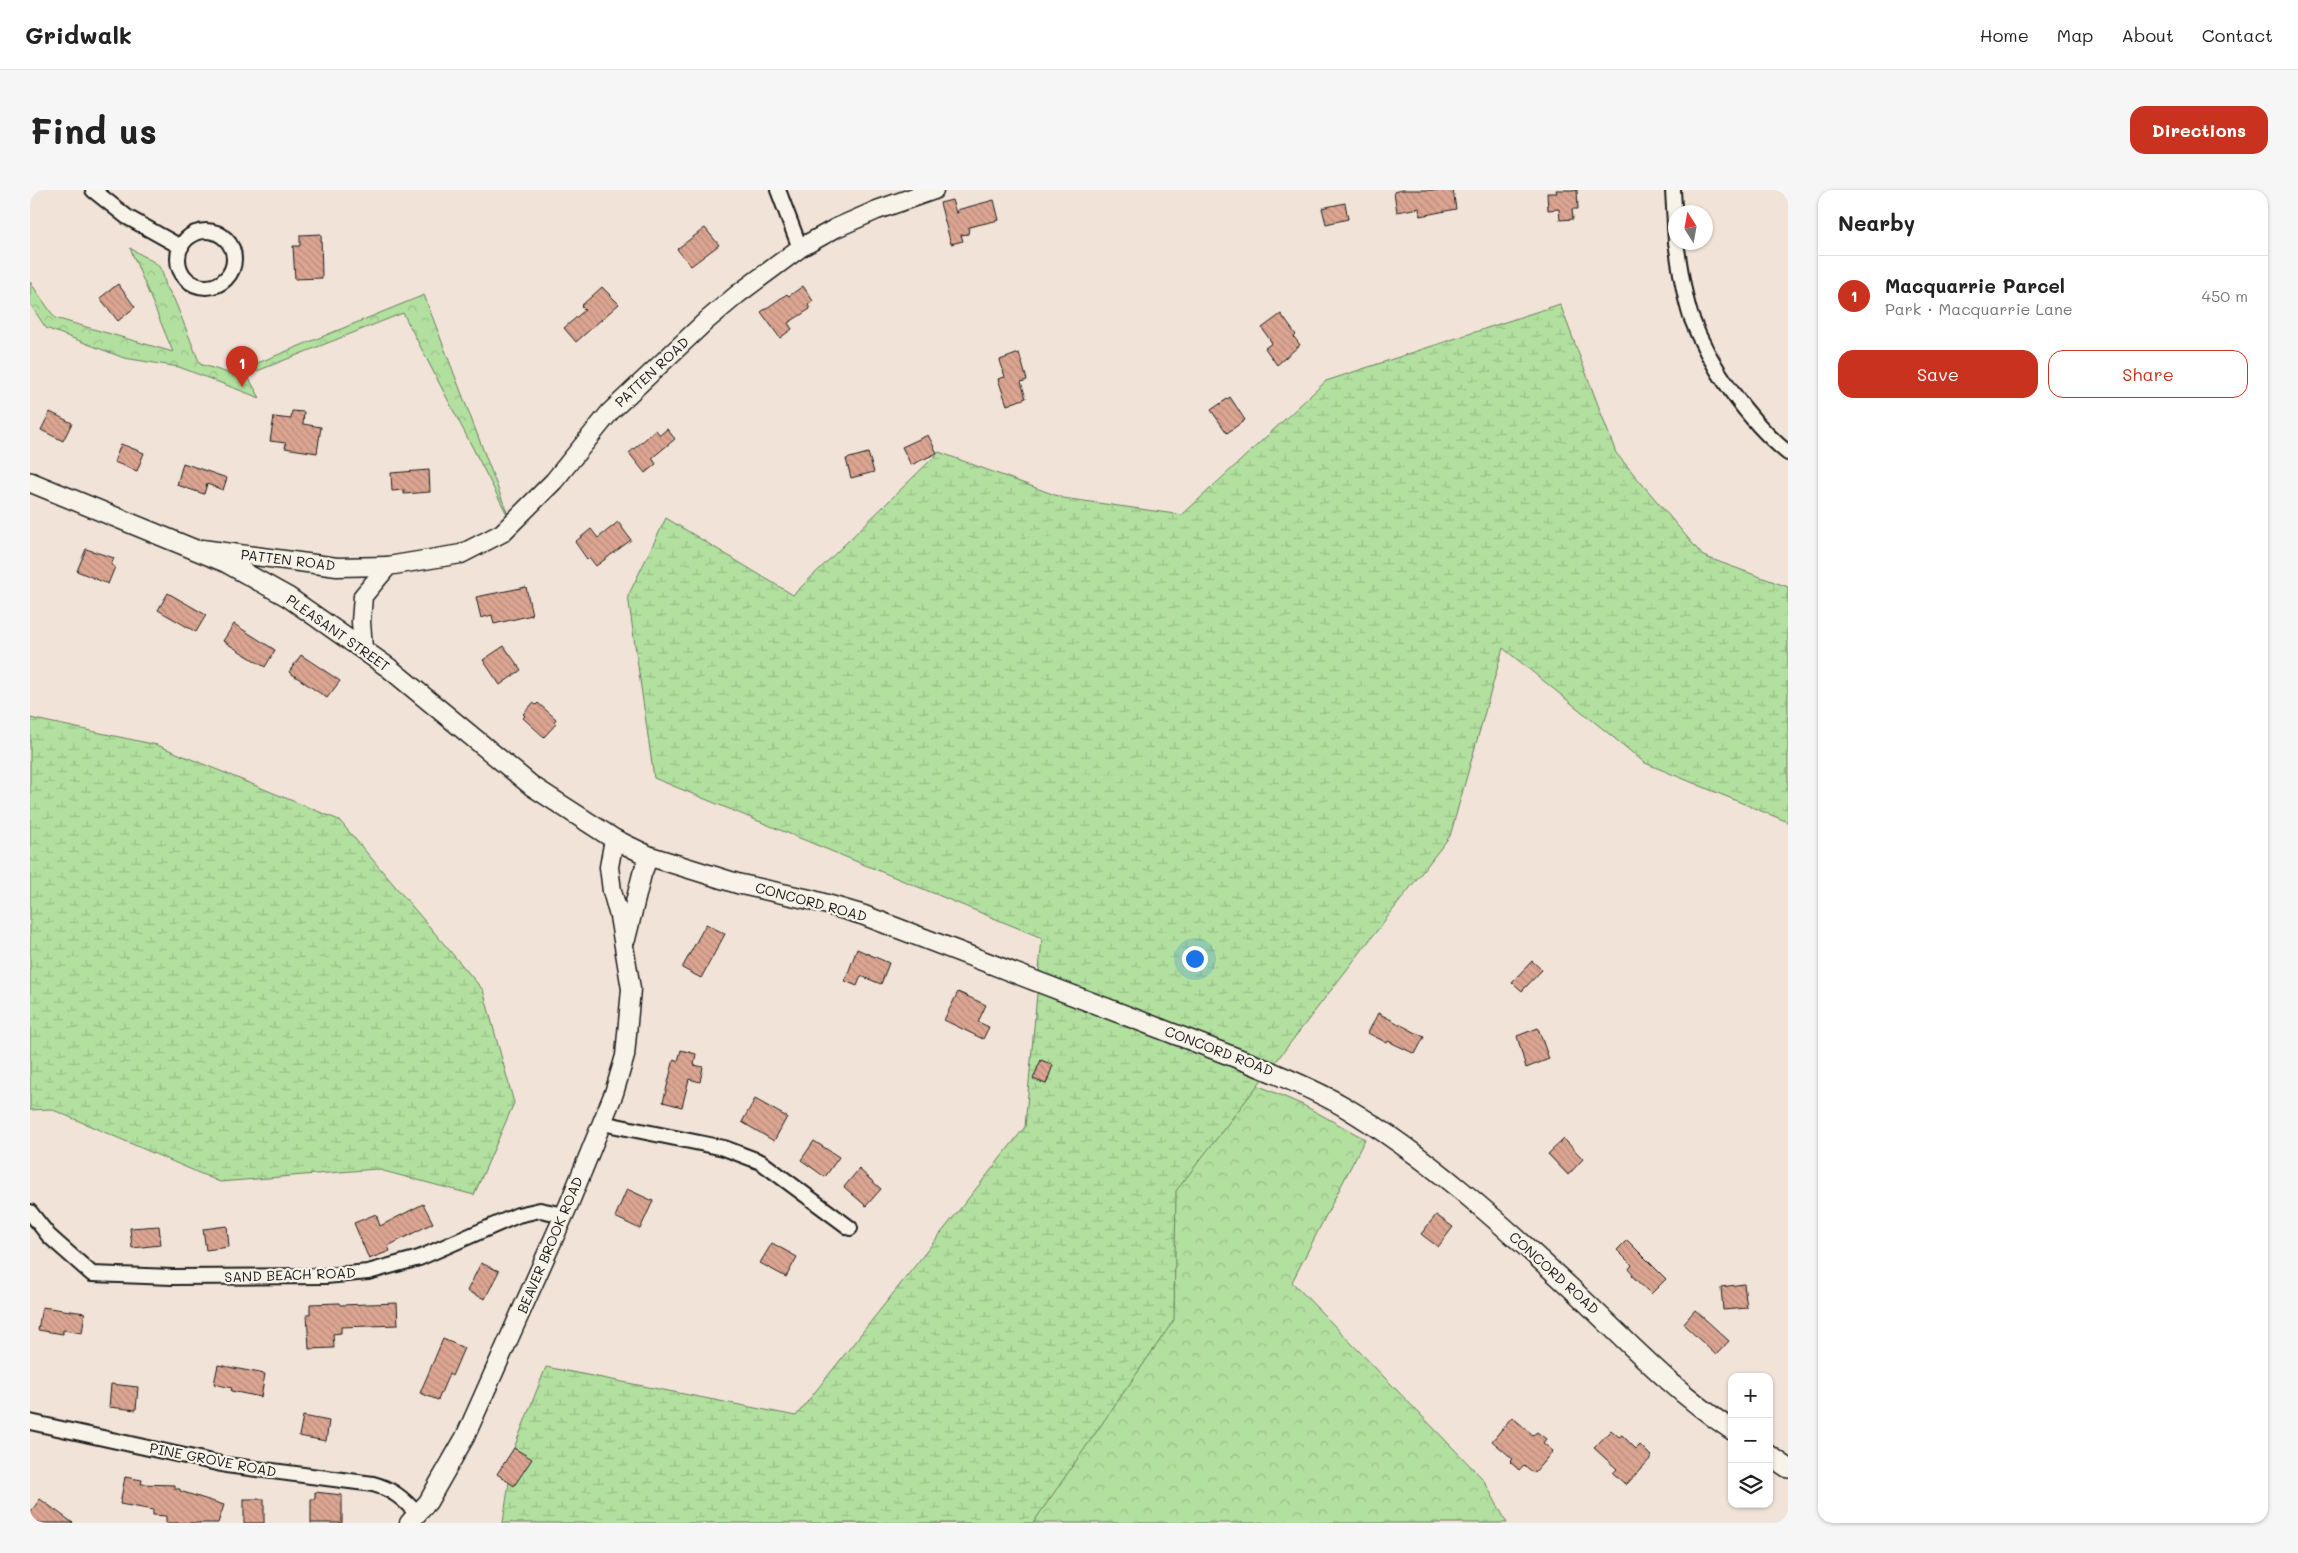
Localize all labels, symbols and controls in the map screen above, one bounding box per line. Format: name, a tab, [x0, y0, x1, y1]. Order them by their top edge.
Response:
text: Gridwalk	[25, 19, 132, 50]
text: Home	[1980, 23, 2029, 47]
text: Map	[2057, 23, 2093, 47]
text: About	[2121, 23, 2174, 47]
text: Contact	[2202, 23, 2273, 47]
button: Directions	[2130, 106, 2268, 154]
text: Find us	[30, 107, 157, 153]
north arrow	[1668, 205, 1713, 250]
text: Nearby	[1838, 209, 1915, 236]
text: Macquarrie Parcel	[1885, 273, 2065, 298]
text: 1	[1850, 285, 1858, 306]
text: 450 m	[2202, 285, 2248, 306]
text: Park · Macquarrie Lane	[1885, 298, 2073, 319]
street label: PATTEN ROAD	[610, 332, 693, 411]
pin: 1	[226, 346, 258, 387]
button: Save	[1838, 350, 2038, 398]
button: Share	[2048, 350, 2248, 398]
street label: PATTEN ROAD	[240, 544, 336, 575]
street label: PLEASANT STREET	[283, 590, 394, 676]
street label: CONCORD ROAD	[753, 877, 869, 926]
your location	[1182, 946, 1208, 972]
street label: CONCORD ROAD	[1162, 1021, 1276, 1080]
street label: BEAVER BROOK ROAD	[512, 1173, 587, 1316]
street label: CONCORD ROAD	[1505, 1227, 1603, 1318]
street label: SAND BEACH ROAD	[224, 1263, 356, 1286]
map controls	[1728, 1373, 1773, 1508]
button: +	[1728, 1373, 1773, 1418]
button: −	[1728, 1418, 1773, 1463]
street label: PINE GROVE ROAD	[148, 1438, 278, 1481]
button: layers	[1728, 1463, 1773, 1508]

